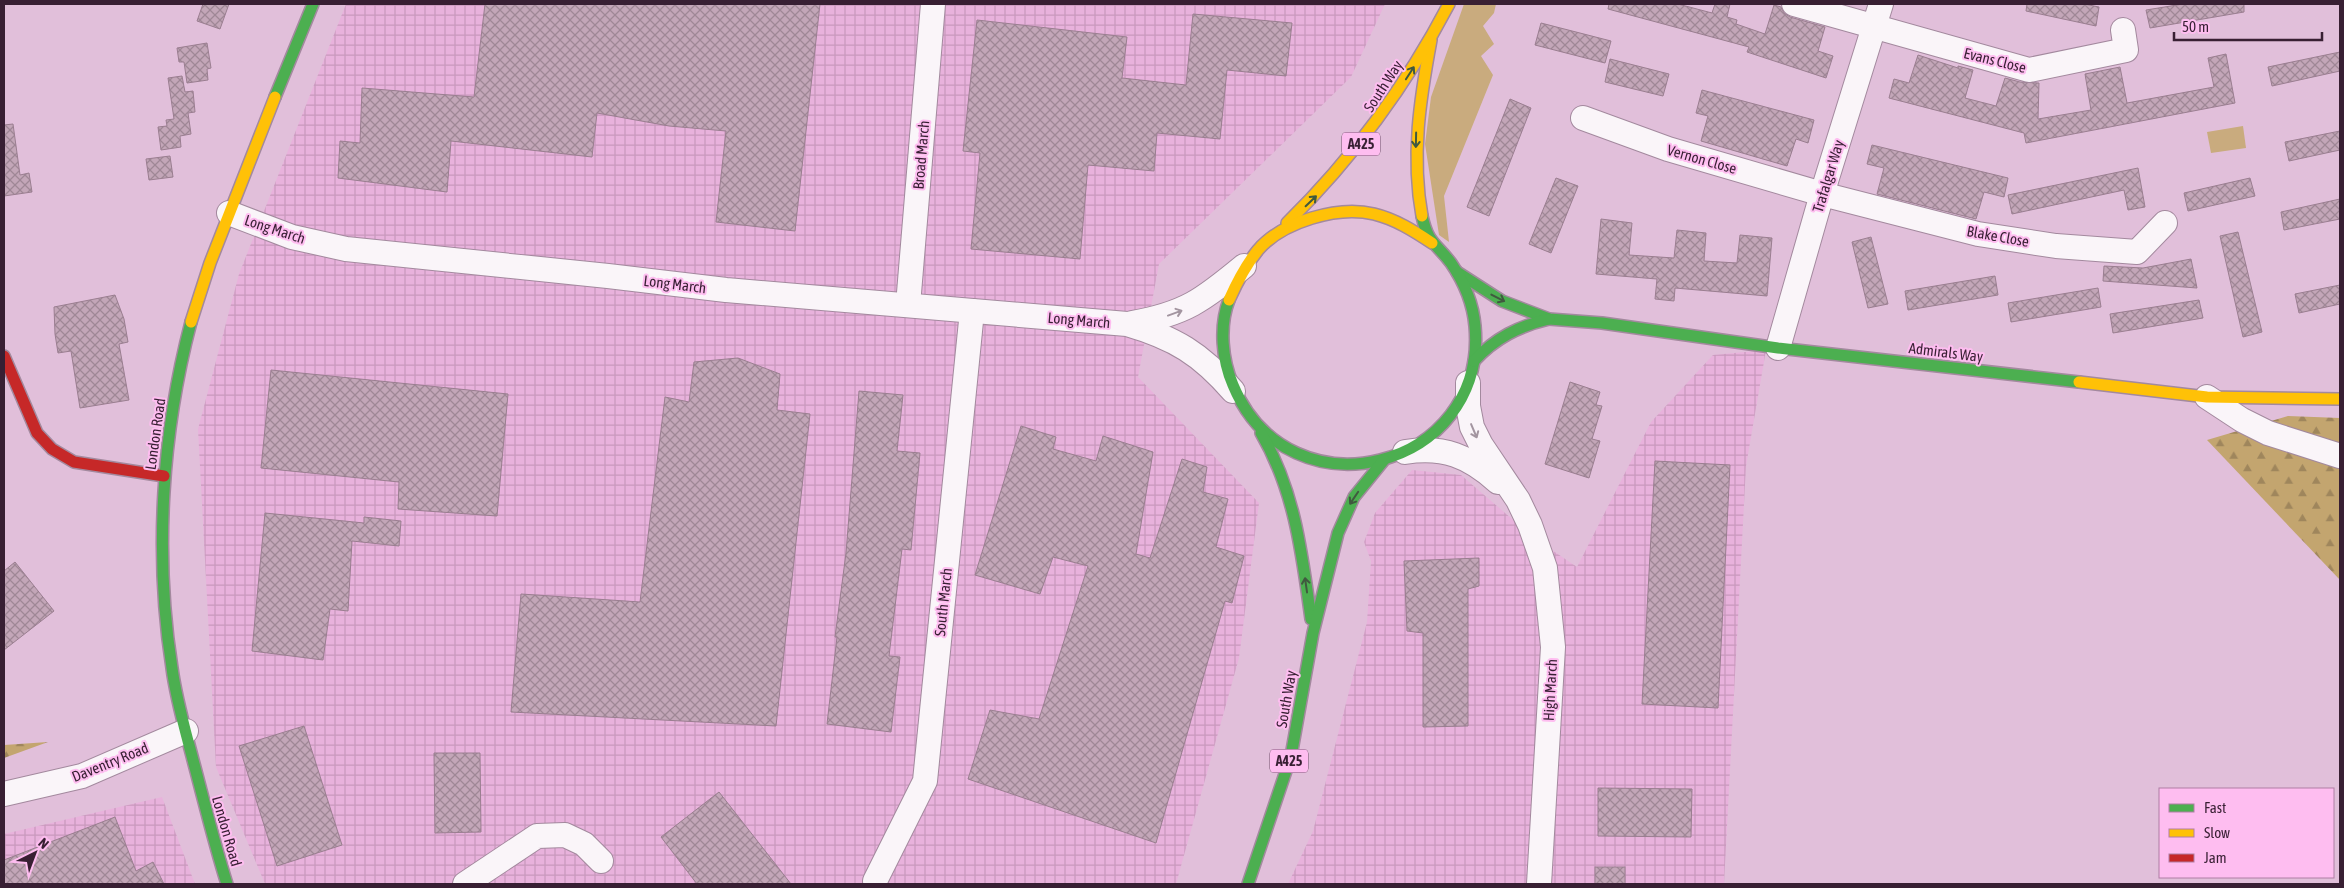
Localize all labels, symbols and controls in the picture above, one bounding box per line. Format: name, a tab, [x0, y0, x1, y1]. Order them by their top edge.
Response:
scale bar	[2174, 10, 2322, 42]
text: 50 m	[2182, 18, 2209, 35]
street label: Evans Close	[1962, 44, 2028, 76]
street label: South Way	[1360, 57, 1406, 115]
one-way arrow	[1405, 66, 1415, 80]
street label: Broad March	[910, 120, 932, 190]
road number: A425	[1342, 132, 1380, 156]
one-way arrow	[1411, 132, 1421, 148]
street label: Trafalgar Way	[1809, 138, 1847, 214]
street label: Vernon Close	[1665, 141, 1739, 177]
one-way arrow	[1304, 195, 1317, 207]
street label: Long March	[242, 211, 308, 247]
street label: Blake Close	[1966, 222, 2031, 250]
street label: Long March	[643, 272, 707, 296]
one-way arrow	[1490, 294, 1505, 303]
one-way arrow	[1167, 308, 1182, 317]
street label: Long March	[1047, 309, 1111, 331]
street label: Admirals Way	[1908, 339, 1984, 365]
street label: London Road	[142, 397, 168, 471]
one-way arrow	[1470, 423, 1480, 438]
one-way arrow	[1349, 491, 1359, 505]
street label: South March	[931, 567, 955, 637]
one-way arrow	[1301, 577, 1311, 593]
street label: High March	[1540, 658, 1560, 722]
street label: South Way	[1273, 669, 1299, 729]
street label: Daventry Road	[69, 739, 151, 785]
road number: A425	[1270, 749, 1308, 772]
legend	[2159, 788, 2334, 878]
street label: London Road	[209, 794, 245, 868]
text: Fast	[2204, 799, 2226, 816]
text: Slow	[2204, 824, 2230, 841]
north arrow	[10, 828, 60, 878]
text: N	[35, 835, 52, 852]
text: Jam	[2204, 849, 2227, 866]

